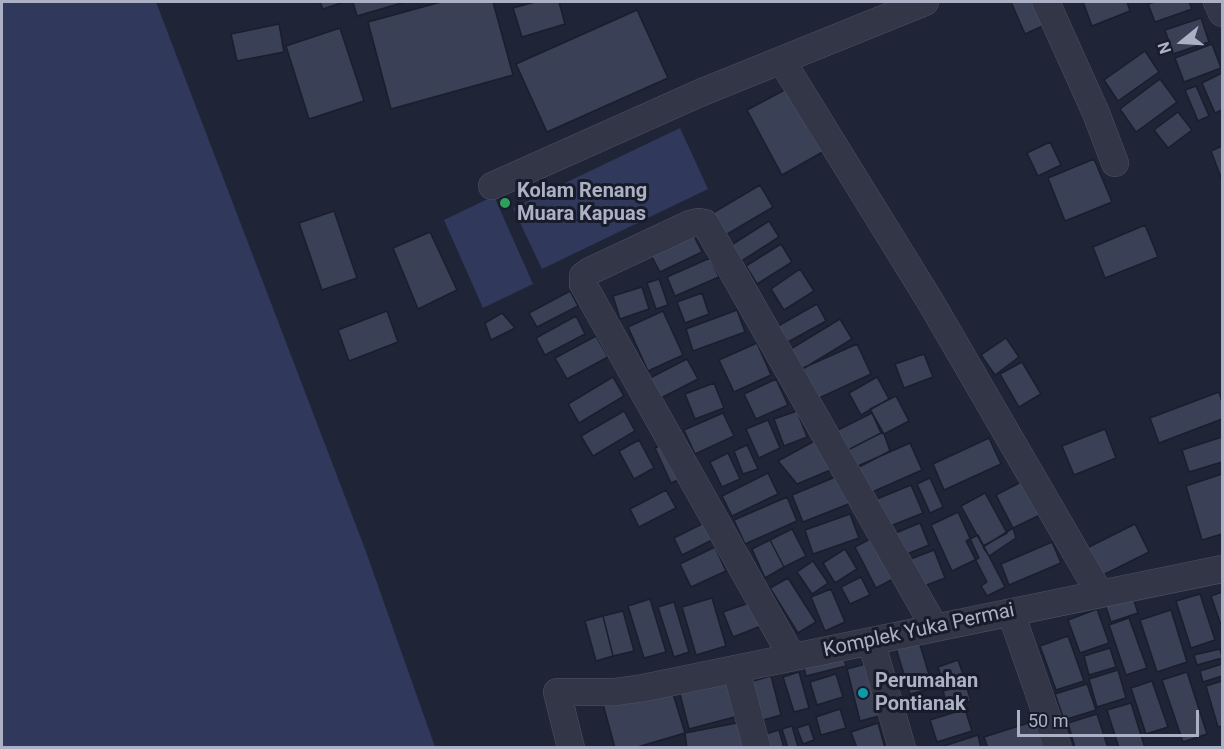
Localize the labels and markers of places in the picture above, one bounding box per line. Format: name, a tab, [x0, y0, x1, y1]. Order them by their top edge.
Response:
place label: Kolam Renang Muara Kapuas	[517, 180, 647, 227]
marker: Kolam Renang Muara Kapuas	[498, 196, 512, 210]
place label: Perumahan Pontianak	[875, 670, 978, 717]
marker: Perumahan Pontianak	[856, 686, 870, 700]

